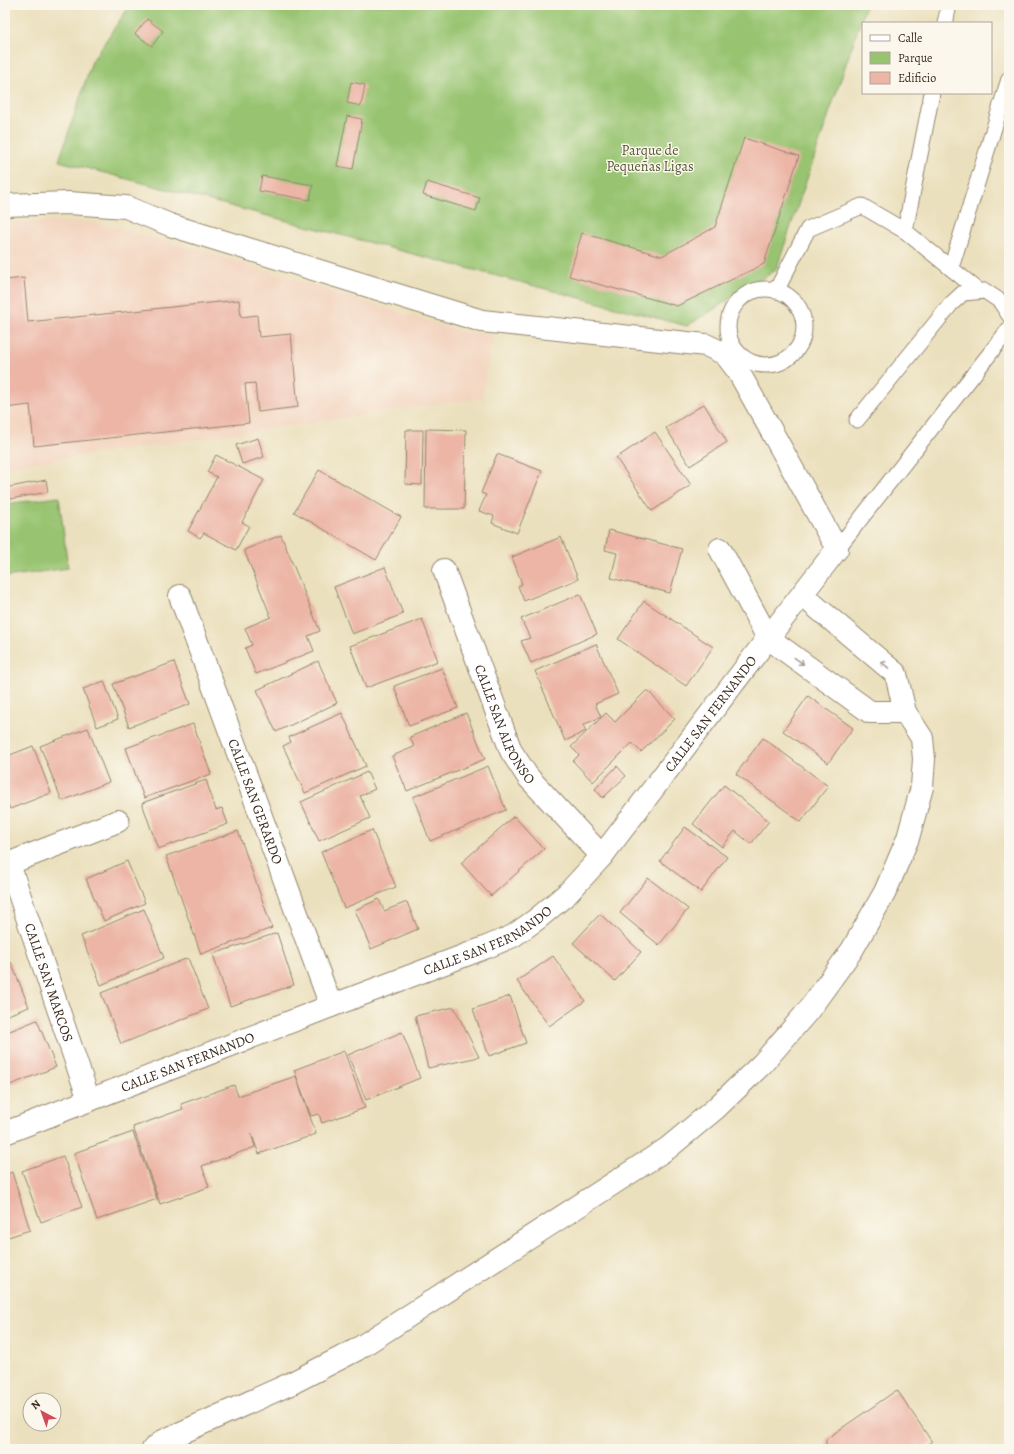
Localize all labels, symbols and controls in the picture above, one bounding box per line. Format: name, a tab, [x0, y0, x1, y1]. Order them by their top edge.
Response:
legend	[862, 22, 992, 94]
text: Calle	[898, 30, 922, 46]
text: Parque	[898, 50, 933, 66]
text: Edificio	[898, 70, 936, 86]
park label: Parque de Pequeñas Ligas	[606, 141, 694, 176]
street label: CALLE SAN FERNANDO	[660, 651, 761, 776]
one-way arrow	[794, 657, 805, 665]
one-way arrow	[880, 661, 890, 670]
street label: CALLE SAN ALFONSO	[470, 662, 540, 788]
street label: CALLE SAN GERARDO	[224, 736, 288, 867]
street label: CALLE SAN FERNANDO	[420, 901, 556, 980]
street label: CALLE SAN MARCOS	[20, 920, 78, 1044]
street label: CALLE SAN FERNANDO	[118, 1027, 257, 1096]
north arrow	[22, 1392, 62, 1432]
text: N	[28, 1397, 44, 1413]

